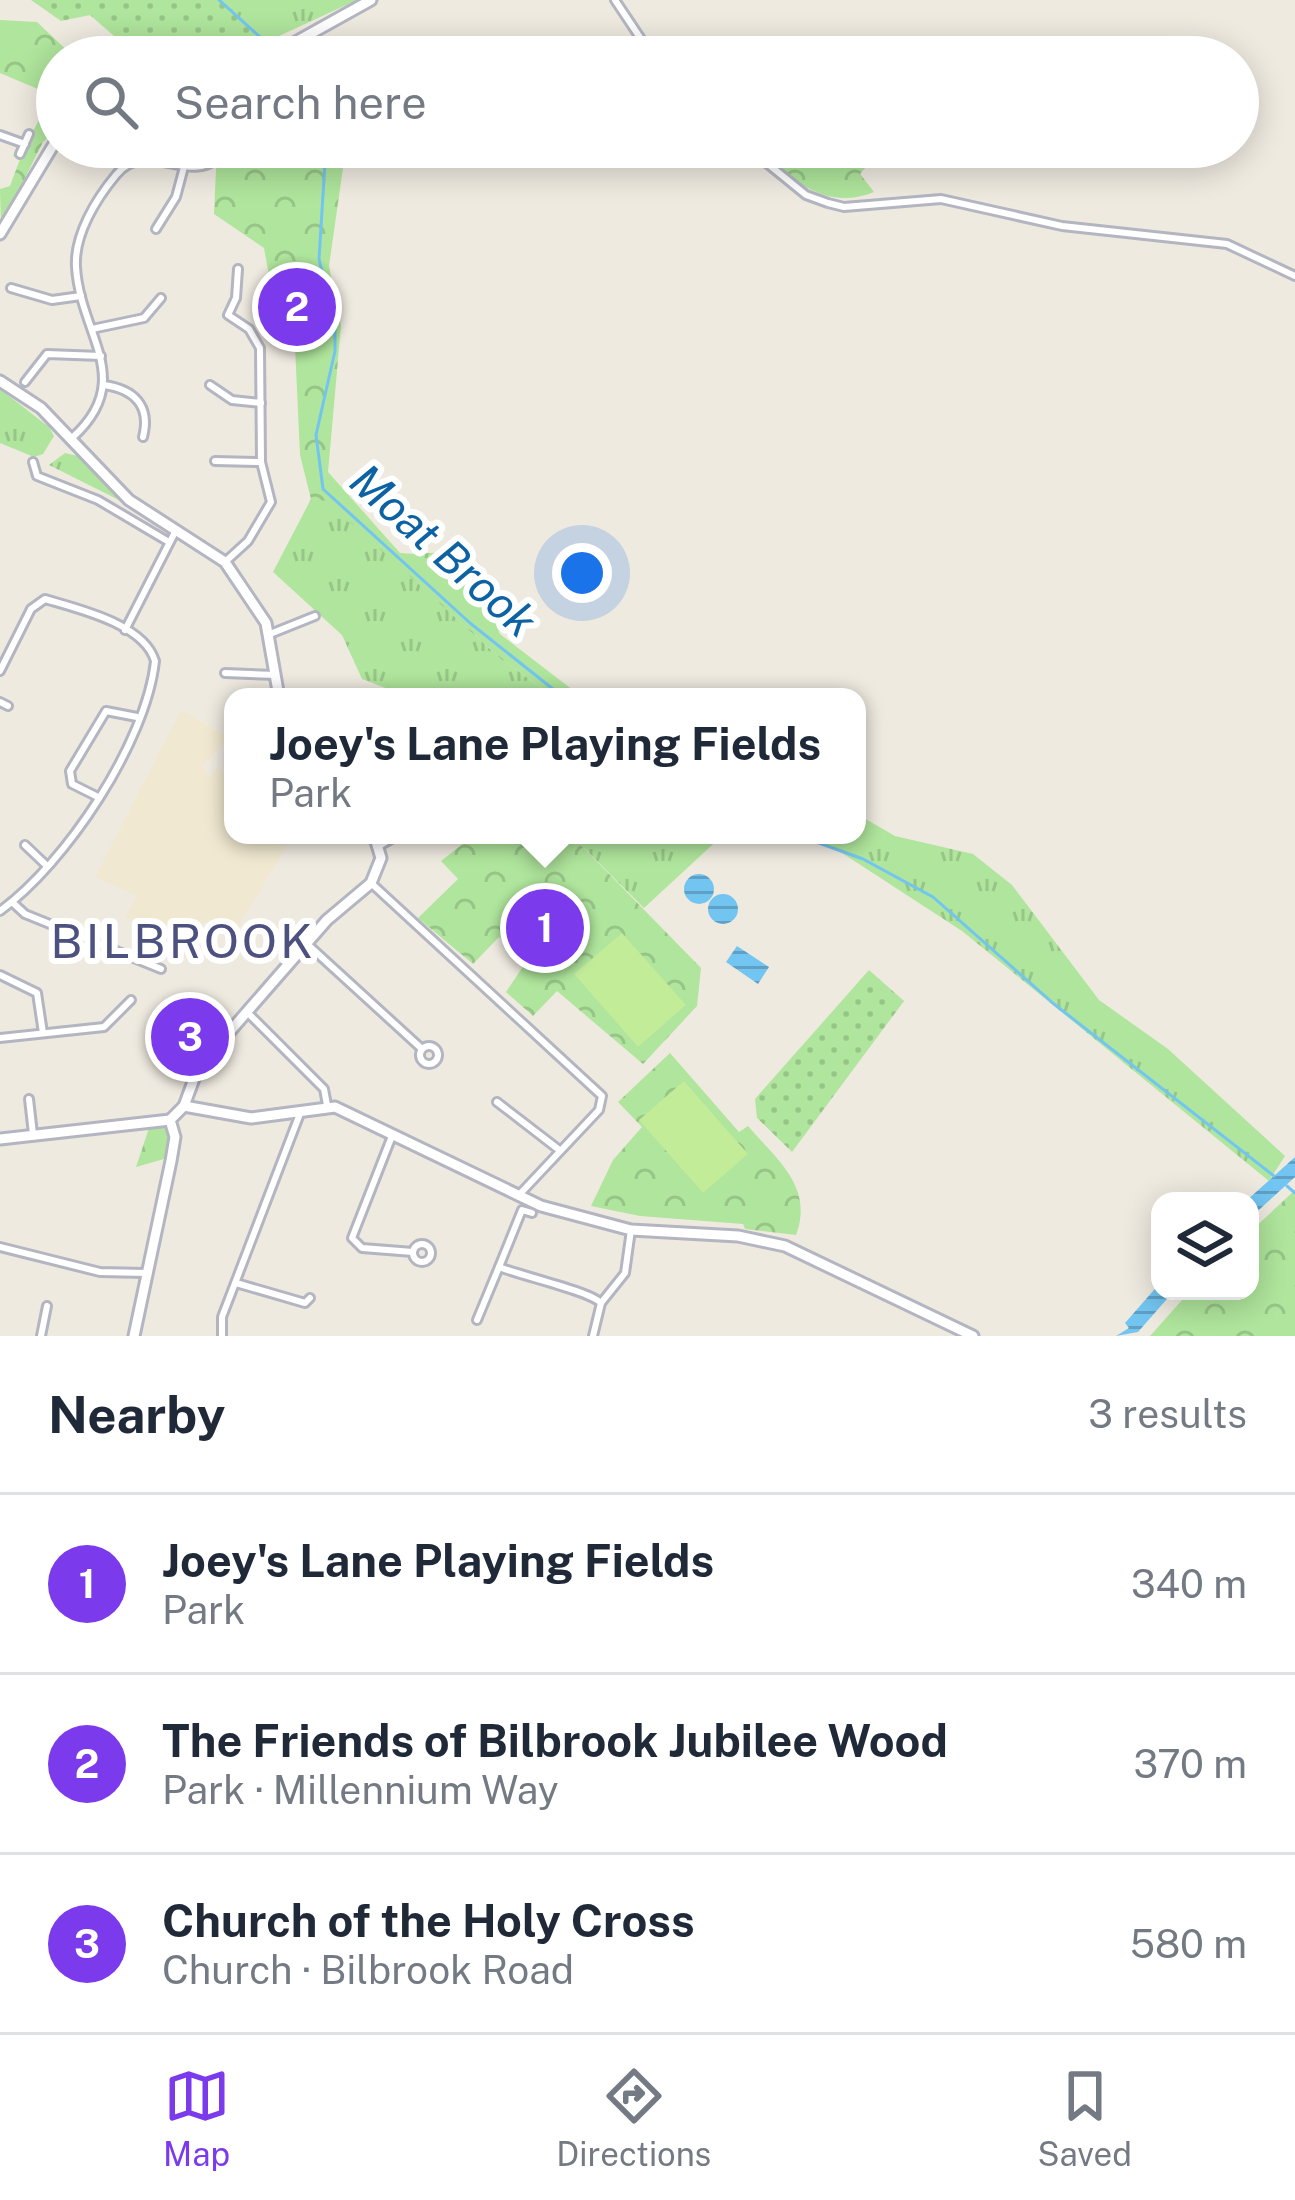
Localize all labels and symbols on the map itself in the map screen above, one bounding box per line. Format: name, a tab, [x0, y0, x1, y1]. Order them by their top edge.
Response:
pin: 2	[258, 262, 336, 352]
water label: Moat Brook	[340, 453, 548, 648]
your location	[552, 543, 612, 603]
pin: 1	[506, 883, 584, 973]
district label: BILBROOK	[50, 912, 316, 969]
pin: 3	[151, 992, 229, 1082]

